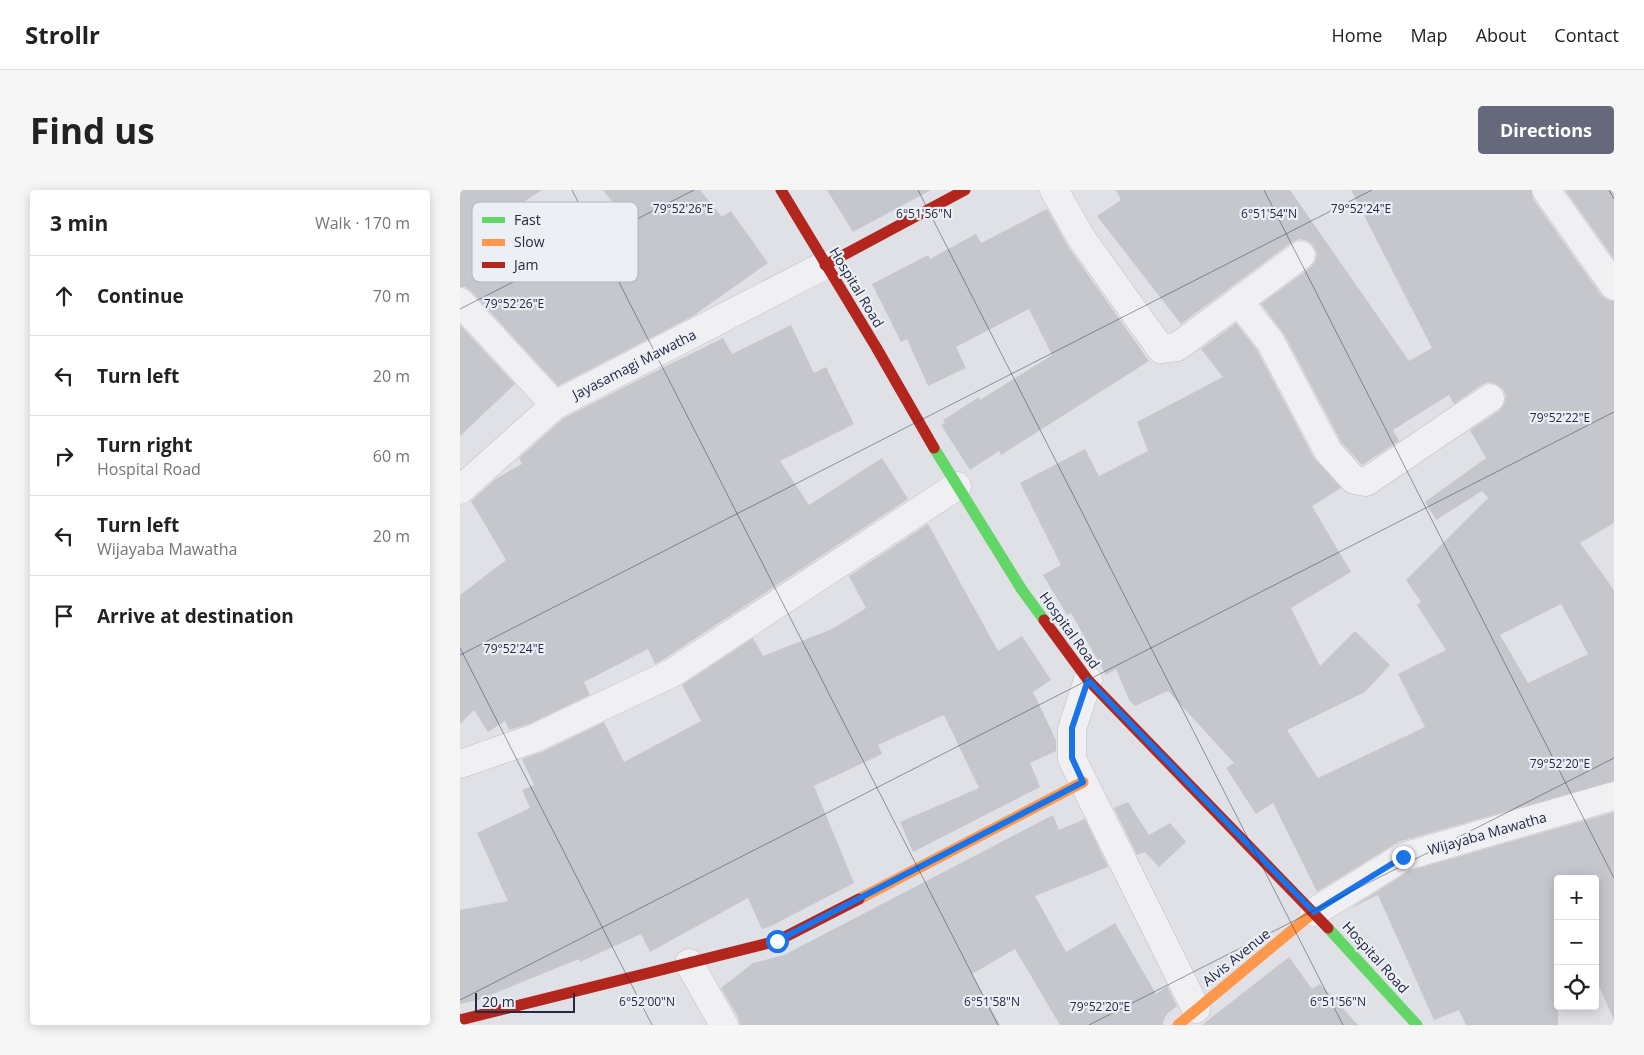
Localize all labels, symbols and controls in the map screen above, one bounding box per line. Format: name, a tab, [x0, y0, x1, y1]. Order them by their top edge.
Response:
text: Strollr	[25, 18, 100, 51]
text: Home	[1332, 23, 1382, 47]
text: Map	[1410, 23, 1448, 47]
text: About	[1476, 23, 1526, 47]
text: Contact	[1554, 23, 1619, 47]
button: Directions	[1478, 106, 1614, 154]
text: Find us	[30, 107, 155, 154]
text: 79°52'26"E	[653, 200, 713, 217]
text: 79°52'24"E	[1331, 200, 1391, 217]
legend	[472, 202, 638, 282]
text: 6°51'56"N	[896, 205, 952, 222]
text: 6°51'54"N	[1241, 205, 1297, 222]
text: 3 min	[50, 209, 108, 237]
text: Fast	[514, 210, 541, 229]
text: Walk · 170 m	[315, 212, 410, 234]
text: Slow	[514, 232, 545, 251]
street label: Hospital Road	[825, 243, 889, 331]
text: Jam	[512, 255, 539, 274]
icon: ahead	[50, 282, 78, 310]
text: Continue	[97, 283, 184, 309]
text: 70 m	[373, 285, 410, 307]
text: 79°52'26"E	[484, 295, 544, 312]
street label: Jayasamagi Mawatha	[567, 325, 699, 404]
icon: left	[50, 362, 78, 390]
text: Turn left	[97, 363, 179, 389]
text: 20 m	[373, 365, 410, 387]
text: 79°52'22"E	[1530, 409, 1590, 426]
text: Turn right	[97, 432, 192, 458]
icon: right	[50, 442, 78, 470]
text: 60 m	[373, 445, 410, 467]
text: Hospital Road	[97, 458, 201, 480]
text: Turn left	[97, 512, 179, 538]
icon: left	[50, 522, 78, 550]
text: 20 m	[373, 525, 410, 547]
text: Wijayaba Mawatha	[97, 538, 237, 560]
street label: Hospital Road	[1036, 588, 1104, 672]
icon: arrive	[50, 602, 78, 630]
text: Arrive at destination	[97, 603, 294, 629]
text: 79°52'24"E	[484, 640, 544, 657]
text: 79°52'20"E	[1530, 755, 1590, 772]
street label: Wijayaba Mawatha	[1425, 807, 1549, 859]
route end	[1392, 846, 1415, 869]
map controls	[1554, 875, 1599, 1010]
button: +	[1554, 875, 1599, 920]
street label: Hospital Road	[1339, 917, 1413, 997]
button: −	[1554, 920, 1599, 965]
street label: Alvis Avenue	[1198, 924, 1274, 990]
route start	[766, 930, 789, 953]
button: locate	[1554, 965, 1599, 1010]
scale bar	[475, 990, 575, 1013]
text: 20 m	[482, 992, 515, 1011]
text: 6°52'00"N	[619, 993, 675, 1010]
text: 6°51'58"N	[964, 993, 1020, 1010]
text: 6°51'56"N	[1310, 993, 1366, 1010]
text: 79°52'20"E	[1070, 998, 1130, 1015]

